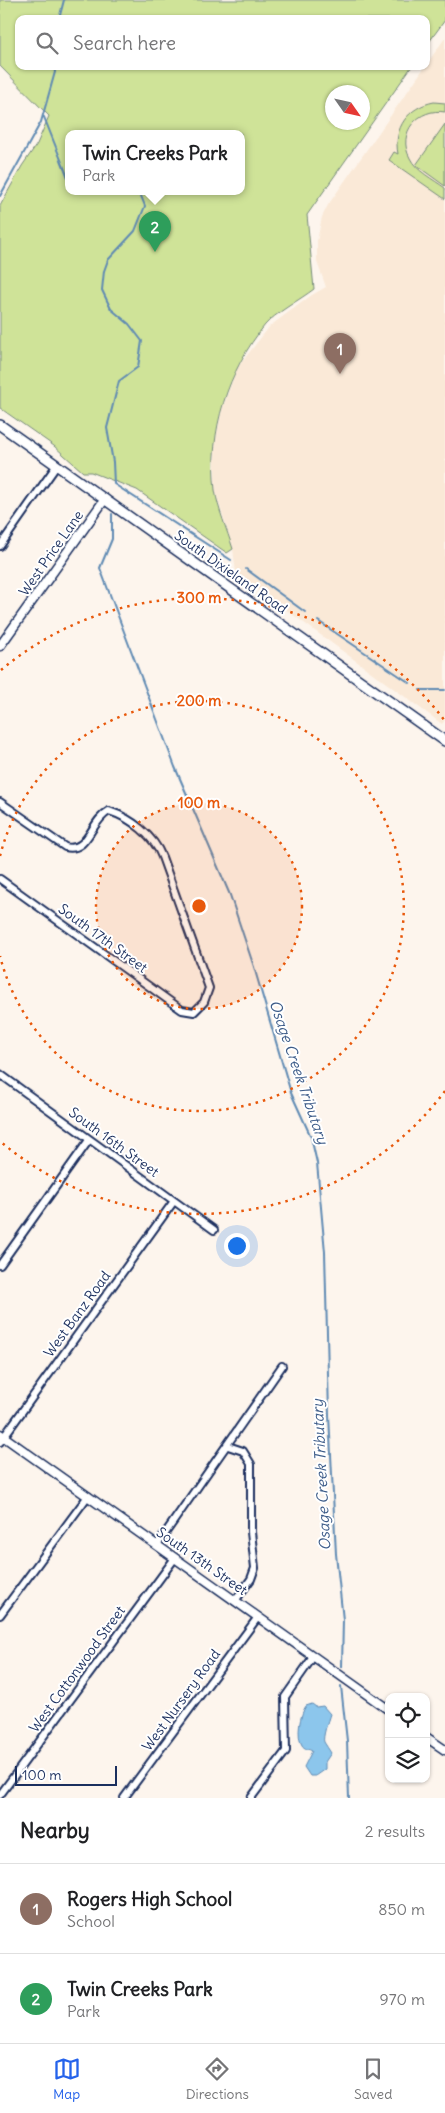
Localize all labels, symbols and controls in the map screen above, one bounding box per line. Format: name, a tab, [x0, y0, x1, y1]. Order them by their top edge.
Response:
search box	[15, 15, 430, 70]
icon: search	[33, 29, 61, 57]
text: Search here	[73, 31, 176, 55]
north arrow	[325, 85, 370, 130]
popup	[65, 130, 245, 195]
text: Twin Creeks Park	[82, 141, 228, 165]
text: Park	[82, 165, 115, 185]
pin: 2	[139, 211, 171, 252]
pin: 1	[324, 333, 356, 374]
street label: West Price Lane	[15, 507, 87, 599]
street label: South Dixieland Road	[171, 526, 291, 618]
text: 300 m	[177, 588, 222, 607]
text: 200 m	[177, 691, 221, 710]
text: 100 m	[178, 793, 220, 812]
centre of rings	[190, 897, 208, 915]
street label: South 17th Street	[55, 900, 151, 977]
water label: Osage Creek Tributary	[265, 997, 333, 1148]
street label: South 16th Street	[65, 1103, 163, 1181]
your location	[224, 1233, 250, 1259]
street label: West Banz Road	[40, 1267, 114, 1361]
water label: Osage Creek Tributary	[307, 1397, 334, 1551]
street label: South 13th Street	[153, 1523, 251, 1599]
street label: West Cottonwood Street	[25, 1602, 129, 1736]
street label: West Nursery Road	[138, 1646, 224, 1754]
map controls	[385, 1693, 430, 1783]
button: locate	[385, 1693, 430, 1738]
button: layers	[385, 1738, 430, 1783]
scale bar	[15, 1763, 118, 1786]
text: 100 m	[22, 1766, 62, 1784]
text: Nearby	[20, 1817, 90, 1844]
text: 2 results	[365, 1821, 425, 1841]
text: Rogers High School	[67, 1887, 232, 1911]
text: 1	[33, 1899, 39, 1919]
text: 850 m	[378, 1899, 425, 1919]
text: School	[67, 1911, 115, 1931]
text: Twin Creeks Park	[67, 1977, 213, 2001]
text: 2	[32, 1989, 40, 2009]
text: 970 m	[380, 1989, 425, 2009]
text: Park	[67, 2001, 100, 2021]
tab: Map	[53, 2055, 81, 2103]
tab: Directions	[186, 2055, 249, 2103]
tab: Saved	[354, 2055, 392, 2103]

